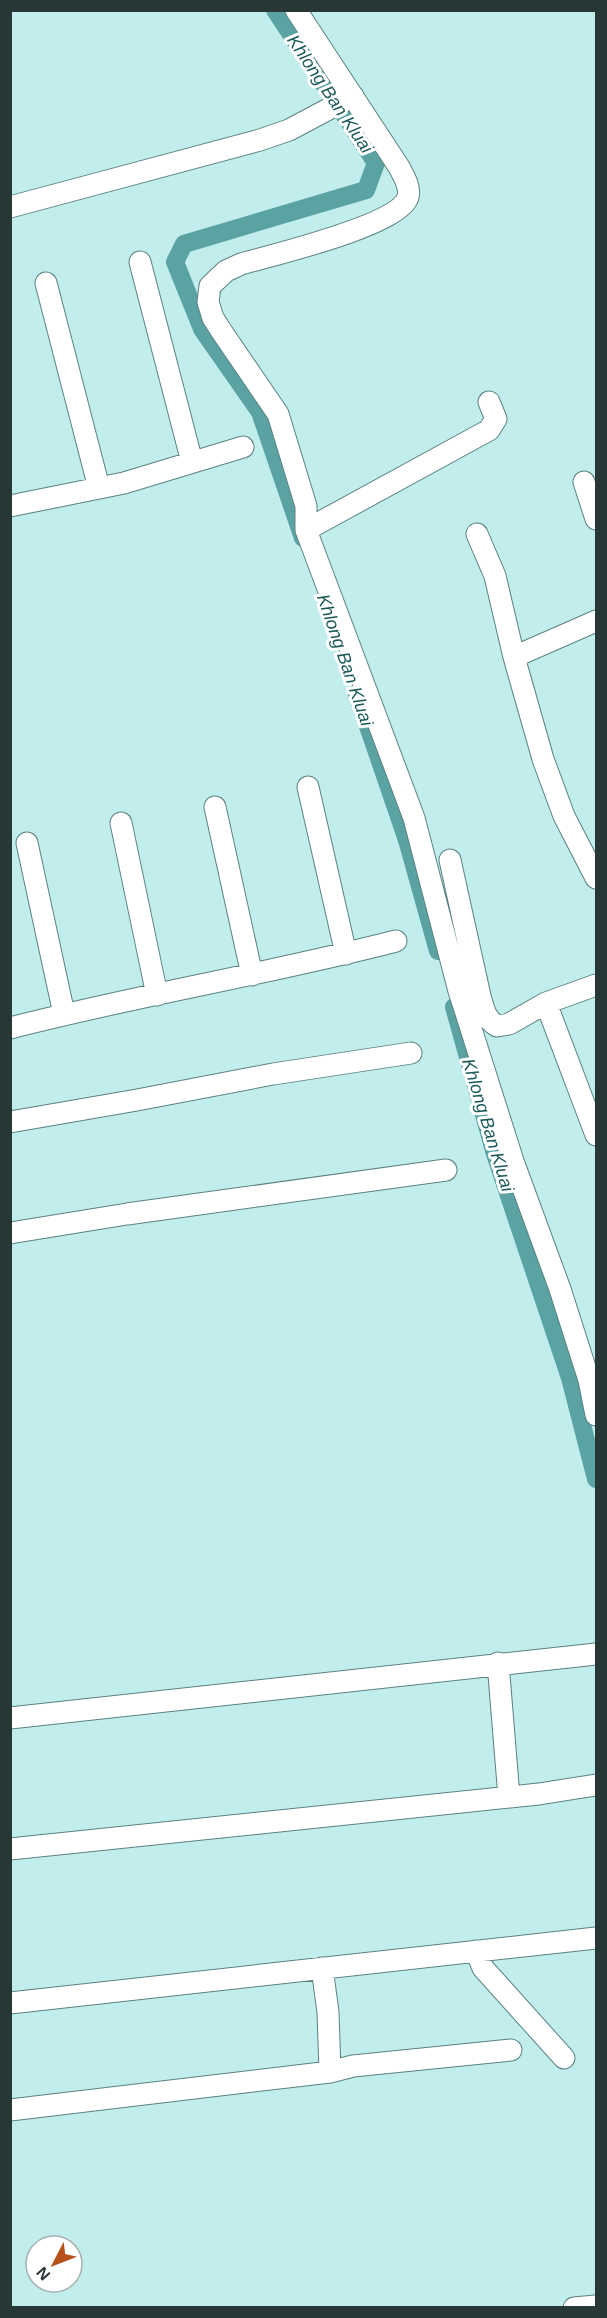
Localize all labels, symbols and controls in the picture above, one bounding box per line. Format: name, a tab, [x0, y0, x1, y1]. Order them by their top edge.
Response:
water label: Khlong Ban Kluai	[283, 31, 377, 158]
water label: Khlong Ban Kluai	[313, 591, 377, 729]
water label: Khlong Ban Kluai	[458, 1056, 518, 1195]
north arrow	[24, 2234, 84, 2294]
text: N	[33, 2264, 53, 2284]

